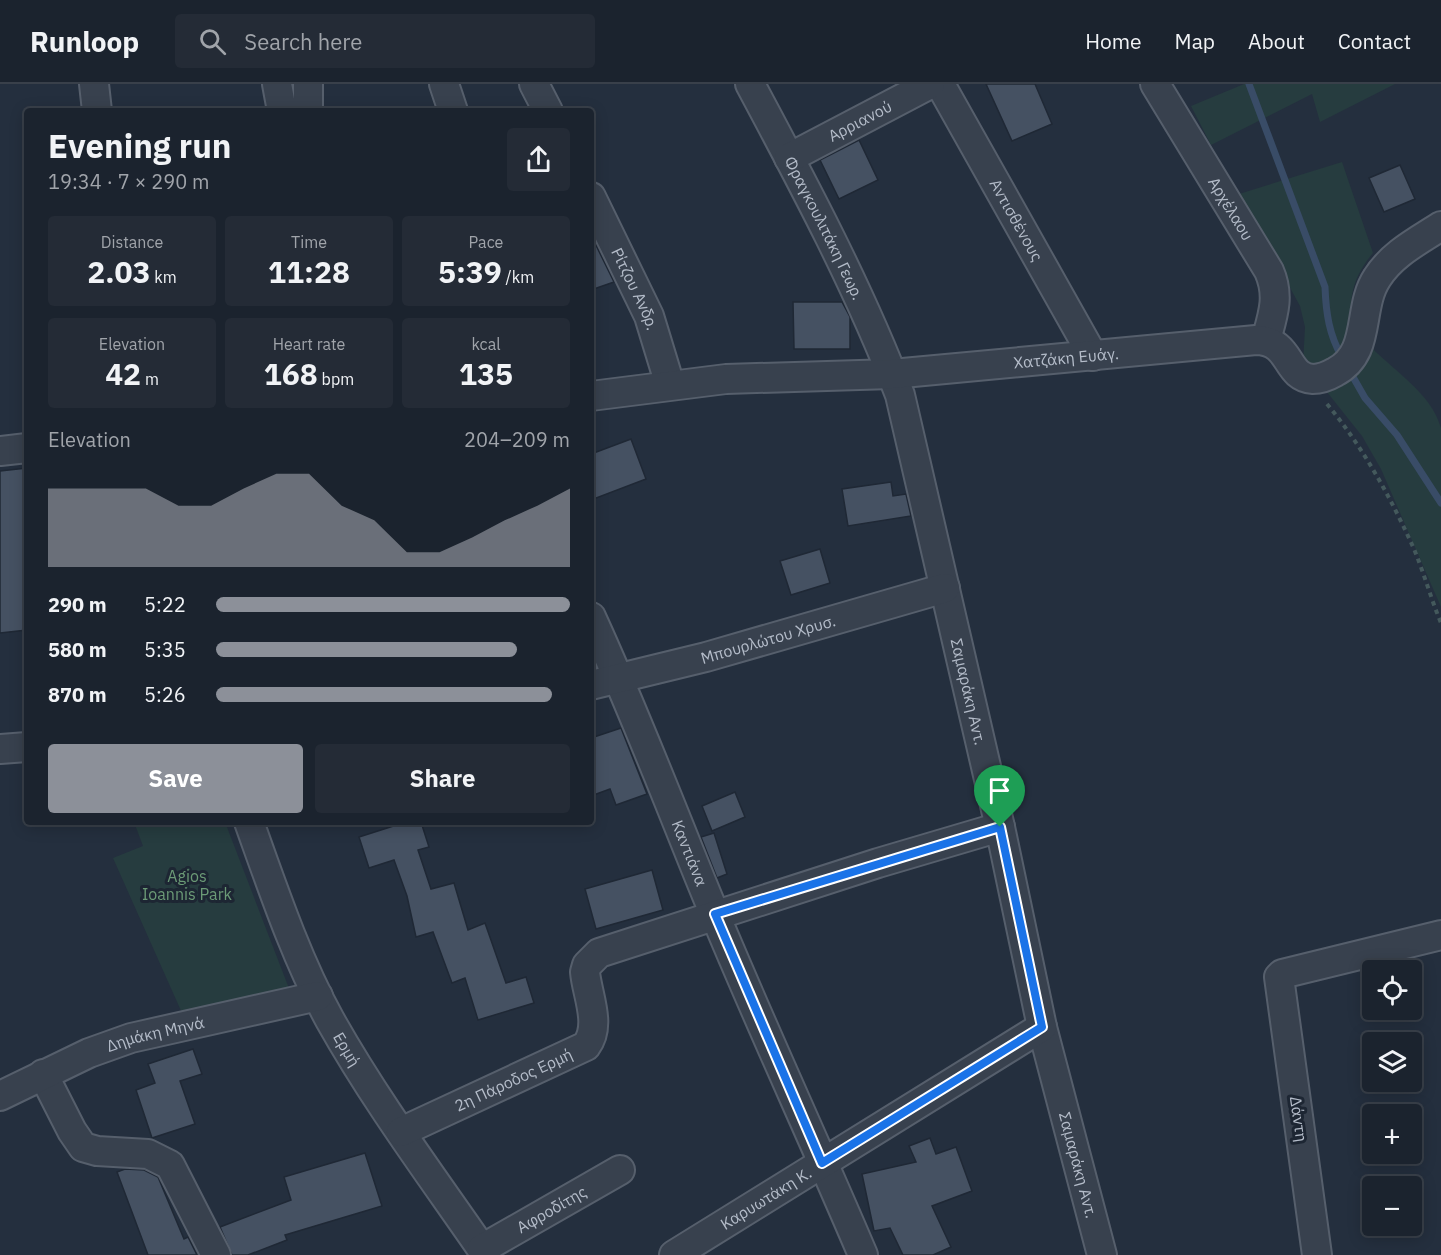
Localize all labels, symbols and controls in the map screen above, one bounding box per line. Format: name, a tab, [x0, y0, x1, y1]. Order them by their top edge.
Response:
search box	[175, 14, 595, 68]
text: Runloop	[30, 23, 139, 60]
icon: search	[196, 25, 229, 58]
text: Search here	[244, 27, 362, 56]
text: Home	[1085, 27, 1142, 55]
text: Map	[1175, 27, 1215, 55]
text: About	[1248, 27, 1305, 55]
text: Contact	[1338, 27, 1411, 55]
street label: Αρριανού	[825, 96, 895, 146]
text: Evening run	[48, 124, 232, 167]
button: share	[507, 128, 570, 191]
street label: Φραγκουλιτάκη Γεωρ.	[780, 153, 868, 303]
text: 19:34 · 7 × 290 m	[48, 168, 209, 195]
street label: Αρχέλαου	[1204, 173, 1258, 244]
street label: Αντισθένους	[985, 175, 1048, 265]
text: Distance	[101, 232, 163, 252]
text: Time	[291, 232, 327, 252]
text: Pace	[469, 232, 503, 252]
street label: Ρίτζου Ανδρ.	[607, 244, 663, 332]
text: 2.03	[87, 252, 151, 291]
text: 11:28	[268, 252, 350, 291]
text: 5:39	[438, 252, 502, 291]
text: km	[151, 267, 177, 287]
text: /km	[502, 267, 534, 287]
text: Elevation	[99, 334, 165, 354]
text: Heart rate	[273, 334, 345, 354]
text: kcal	[471, 334, 501, 354]
street label: Χατζάκη Ευάγ.	[1013, 343, 1120, 373]
text: 42	[105, 354, 141, 393]
text: 168	[264, 354, 318, 393]
text: 135	[459, 354, 513, 393]
text: m	[141, 369, 159, 389]
text: bpm	[318, 369, 354, 389]
text: Elevation	[48, 426, 131, 453]
text: 204–209 m	[464, 426, 570, 453]
text: 290 m	[48, 591, 107, 618]
text: 5:22	[144, 591, 186, 618]
street label: Μπουρλώτου Χρυσ.	[698, 610, 838, 668]
text: 580 m	[48, 636, 107, 663]
text: 5:35	[144, 636, 186, 663]
street label: Σαμαράκη Αντ.	[947, 636, 991, 747]
text: 870 m	[48, 681, 107, 708]
text: 5:26	[144, 681, 186, 708]
button: Save	[48, 744, 303, 813]
button: Share	[315, 744, 570, 813]
pin	[974, 765, 1025, 827]
icon: arrive	[983, 774, 1016, 807]
street label: Καντιάνα	[667, 817, 712, 889]
park label: Agios Ioannis Park	[142, 866, 233, 904]
map controls	[1362, 960, 1422, 1236]
button: locate	[1362, 960, 1422, 1020]
street label: Δημάκη Μηνά	[103, 1012, 206, 1056]
street label: Ερμή	[329, 1028, 365, 1070]
button: layers	[1362, 1032, 1422, 1092]
street label: 2η Πάροδος Ερμή	[451, 1044, 576, 1116]
street label: Δάντη	[1286, 1095, 1312, 1143]
button: +	[1362, 1104, 1422, 1164]
street label: Σαμαράκη Αντ.	[1055, 1110, 1102, 1220]
street label: Καρυωτάκη Κ.	[717, 1162, 815, 1234]
button: −	[1362, 1176, 1422, 1236]
street label: Αφροδίτης	[513, 1181, 590, 1237]

